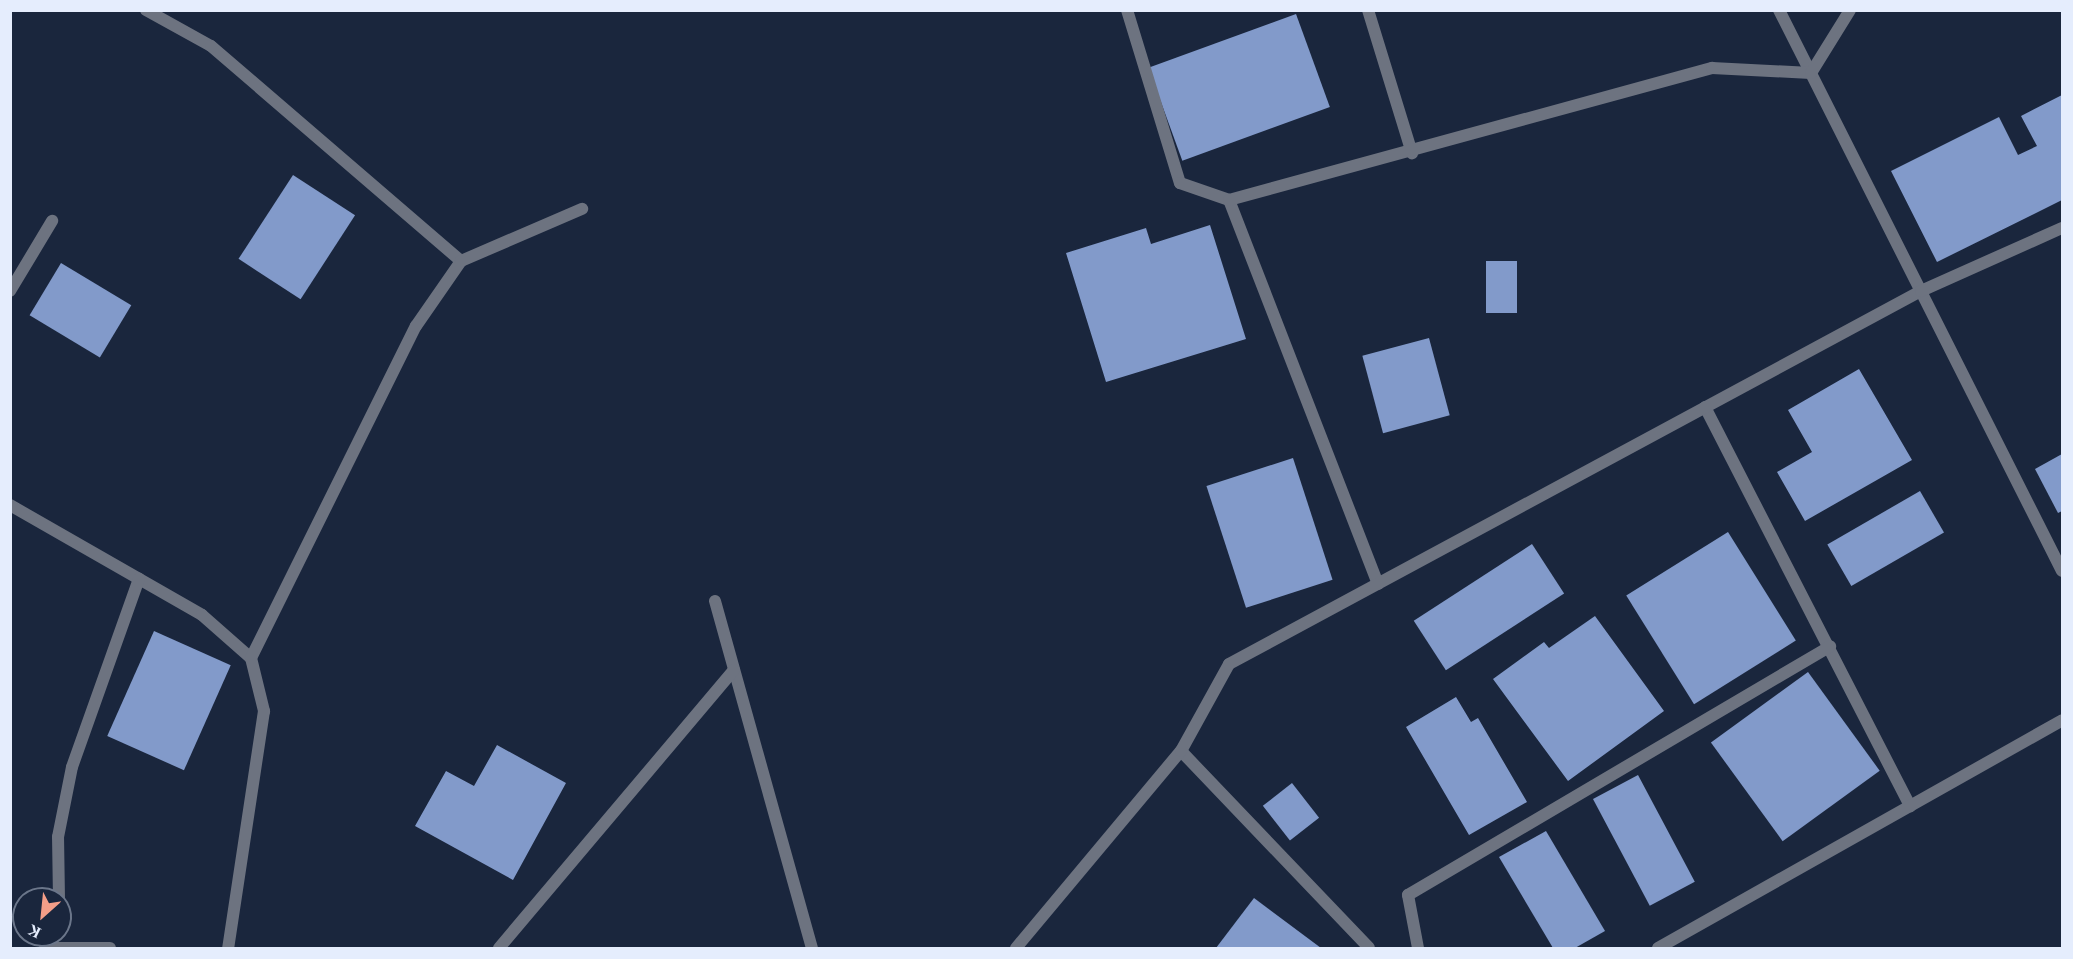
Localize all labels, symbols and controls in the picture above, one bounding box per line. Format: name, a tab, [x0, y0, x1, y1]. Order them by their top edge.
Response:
north arrow	[12, 887, 72, 947]
text: K	[24, 918, 46, 945]

